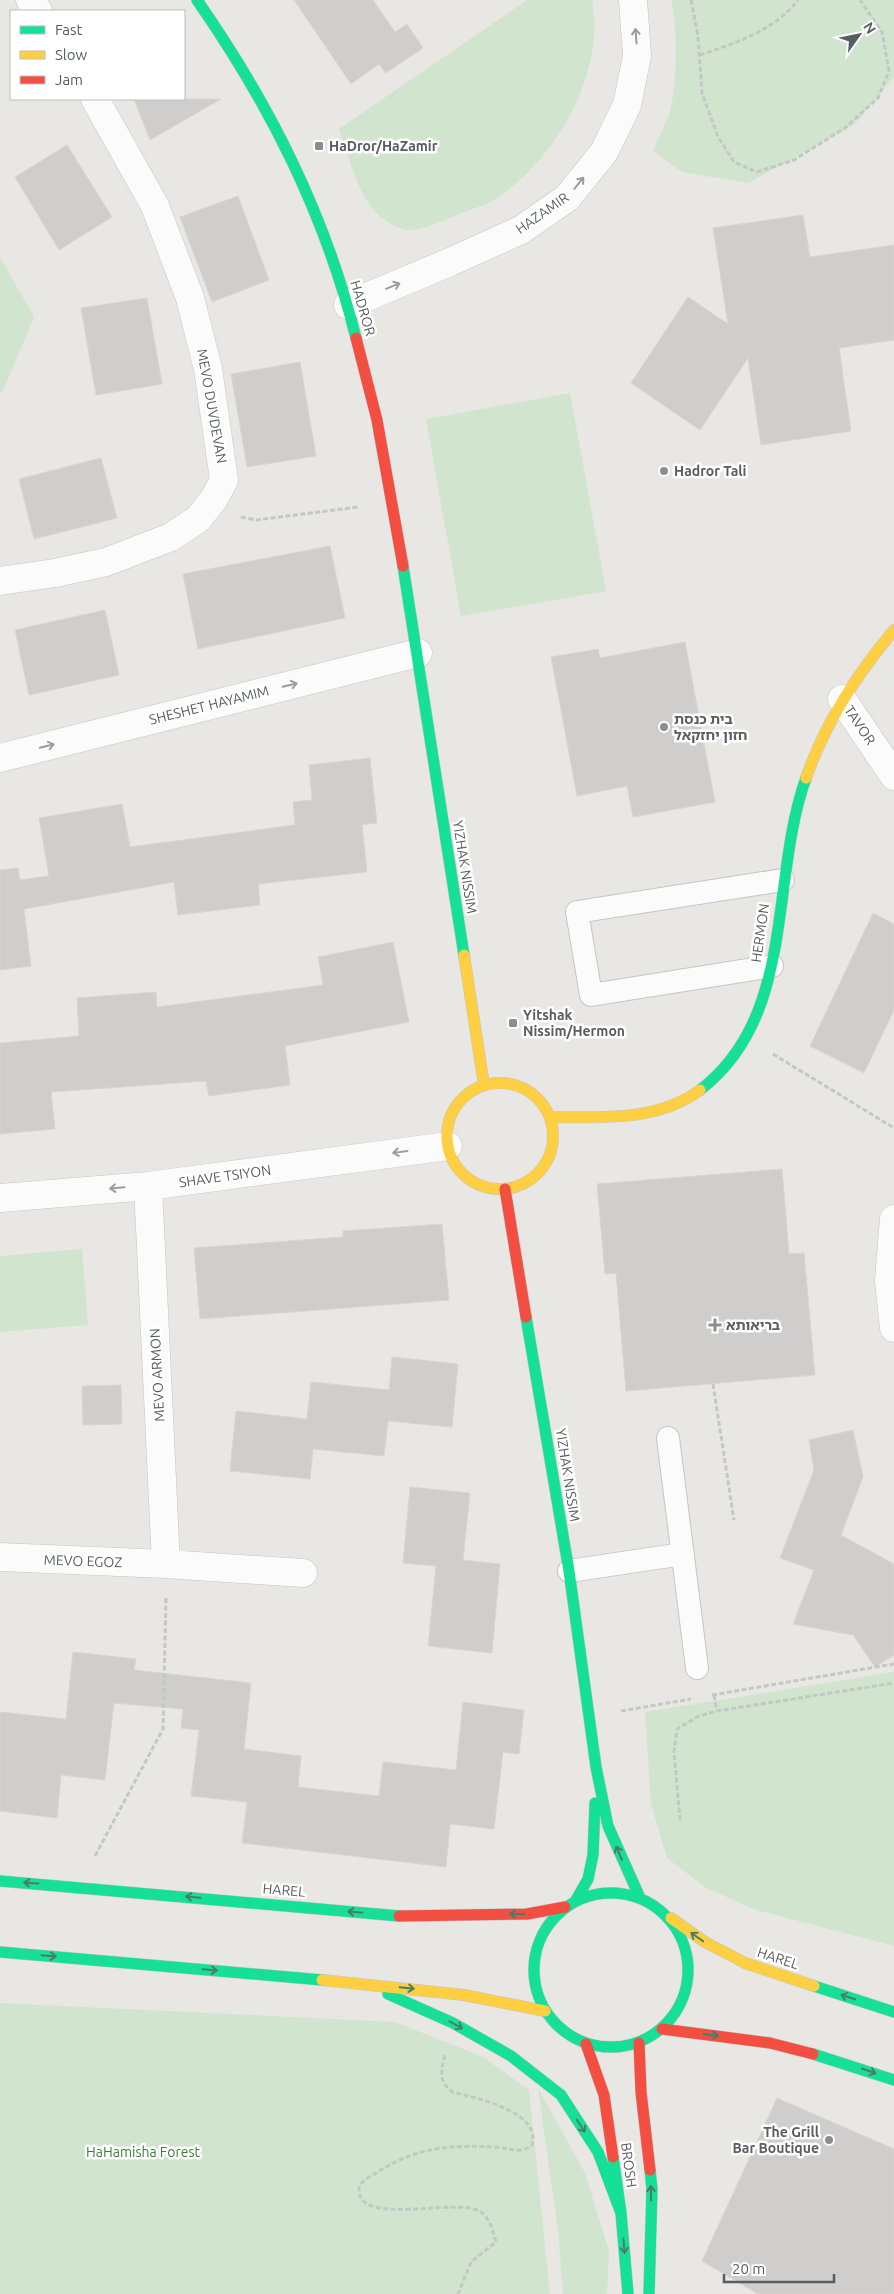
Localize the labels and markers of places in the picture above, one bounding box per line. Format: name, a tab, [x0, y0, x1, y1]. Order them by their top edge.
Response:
place label: HaDror/HaZamir	[329, 138, 438, 154]
marker: HaDror/HaZamir	[313, 140, 325, 152]
place label: Hadror Tali	[674, 463, 747, 479]
marker: Hadror Tali	[658, 465, 670, 477]
place label: בית כנסת חזון יחזקאל	[674, 711, 747, 743]
marker: בית כנסת חזון יחזקאל	[658, 721, 670, 733]
place label: Yitshak Nissim/Hermon	[523, 1007, 625, 1039]
marker: Yitshak Nissim/Hermon	[507, 1017, 519, 1029]
place label: בריאותא	[726, 1317, 780, 1333]
marker: בריאותא	[708, 1318, 722, 1332]
place label: The Grill Bar Boutique	[733, 2124, 819, 2156]
marker: The Grill Bar Boutique	[823, 2134, 835, 2146]

